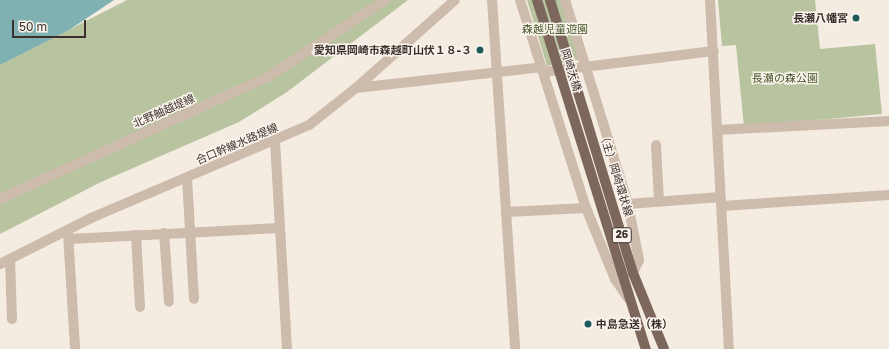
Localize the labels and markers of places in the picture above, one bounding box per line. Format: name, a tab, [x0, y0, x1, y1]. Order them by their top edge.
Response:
place label: 長瀬八幡宮	[793, 11, 848, 25]
marker: 長瀬八幡宮	[851, 13, 861, 23]
place label: 愛知県岡崎市森越町山伏１８‐３	[314, 43, 472, 57]
marker: 愛知県岡崎市森越町山伏１８‐３	[475, 45, 485, 55]
place label: 中島急送（株）	[596, 317, 673, 331]
marker: 中島急送（株）	[583, 319, 593, 329]

